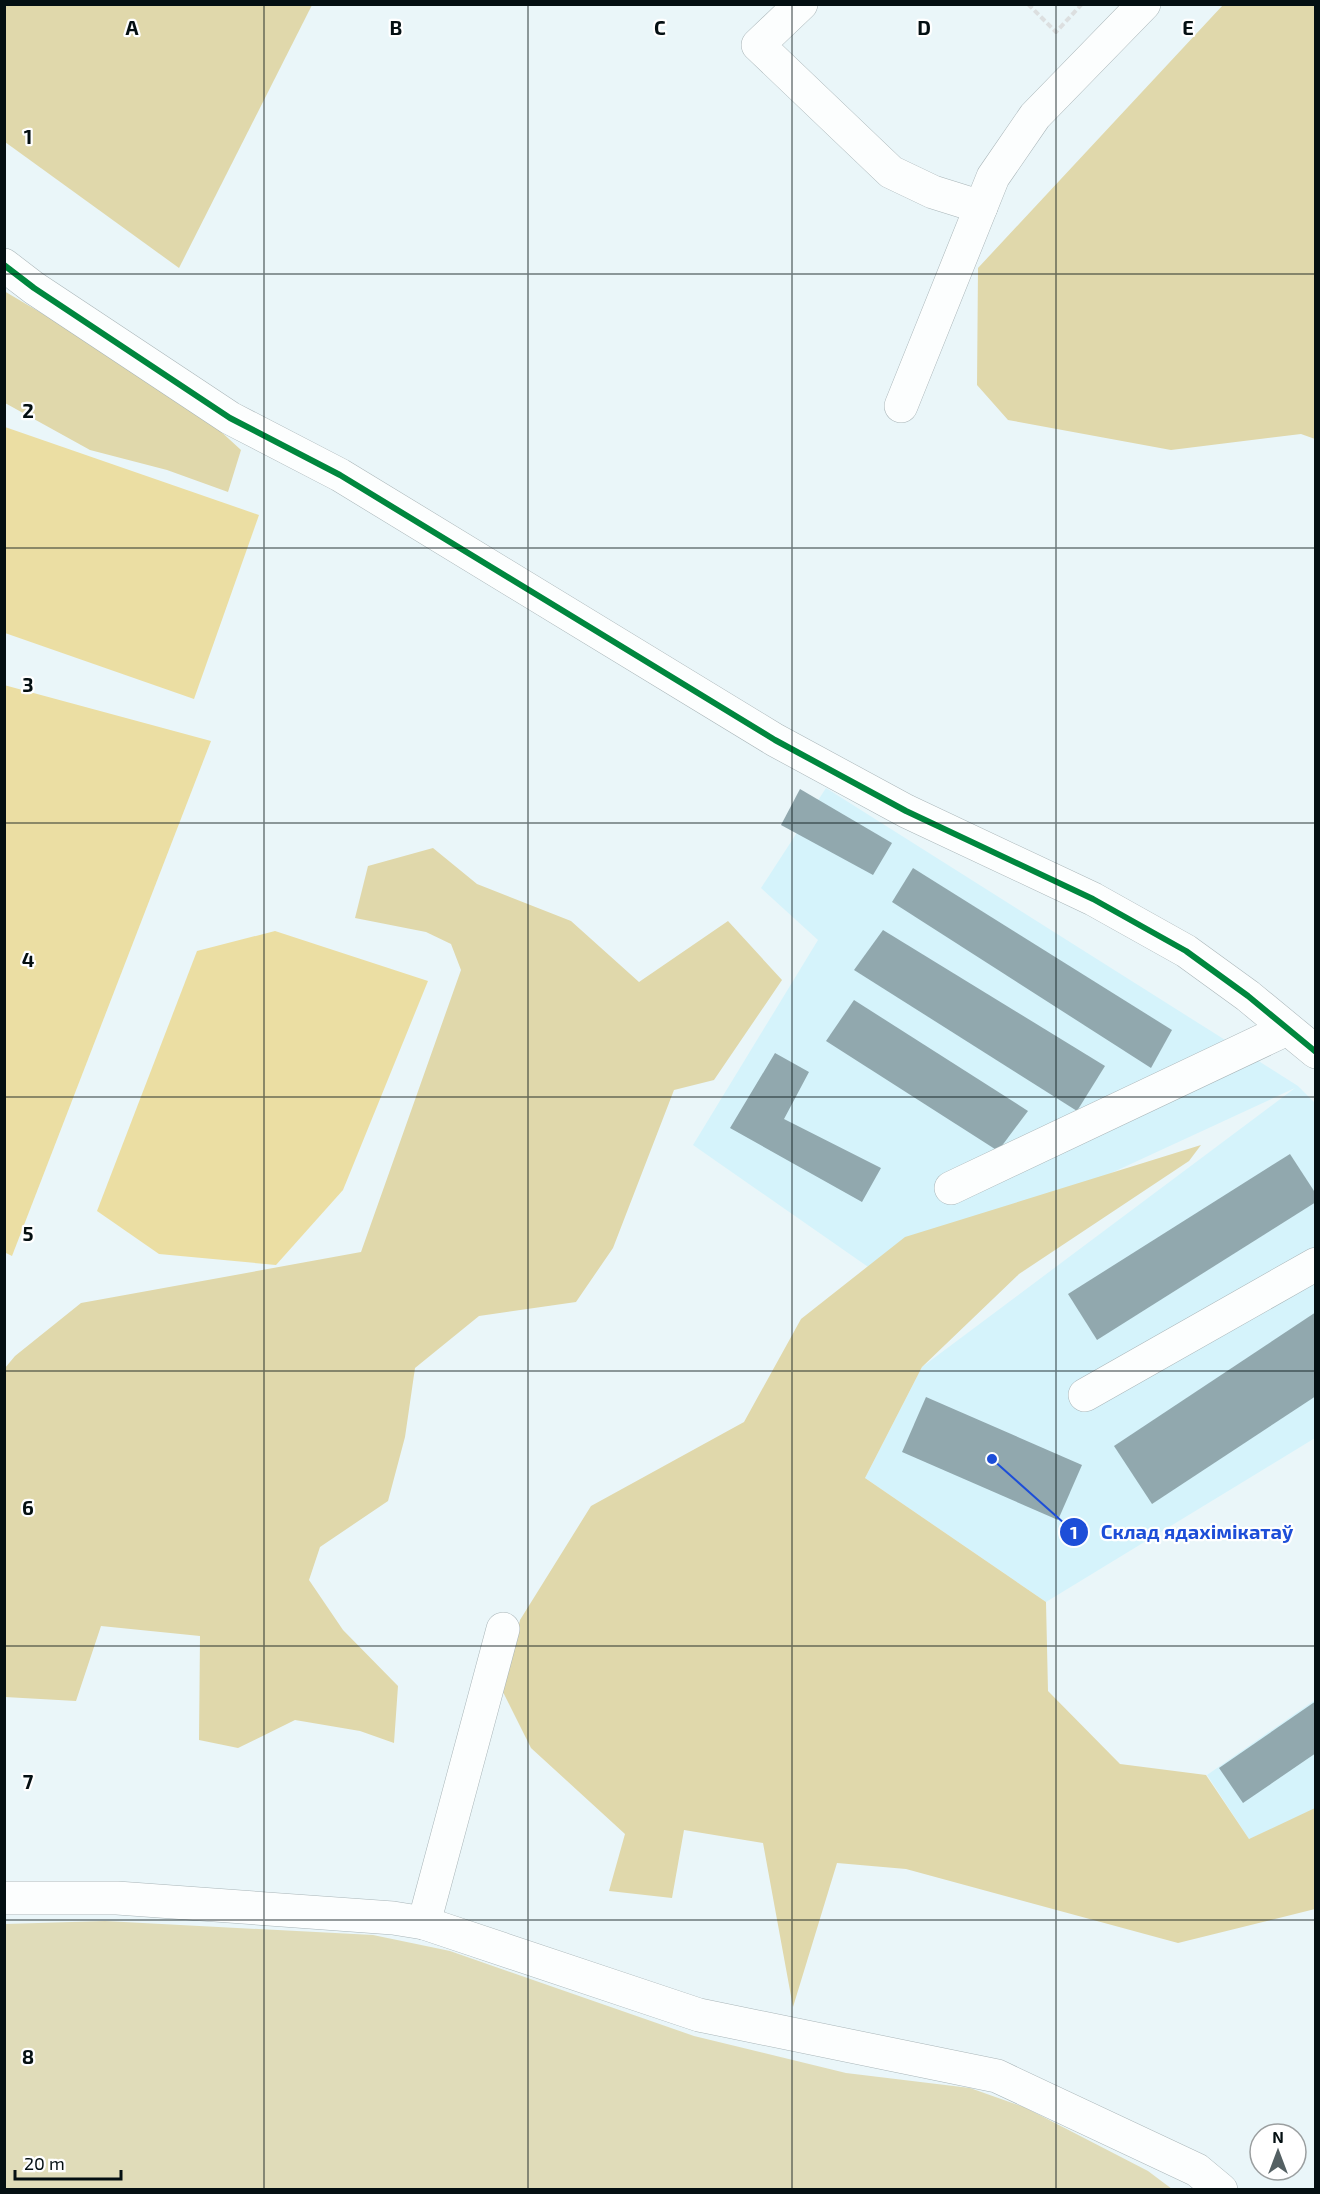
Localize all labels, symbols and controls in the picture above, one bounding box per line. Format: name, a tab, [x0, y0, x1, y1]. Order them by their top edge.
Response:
text: A	[125, 15, 139, 39]
text: B	[390, 15, 402, 39]
text: C	[654, 15, 666, 39]
text: D	[917, 15, 931, 39]
text: E	[1182, 15, 1194, 39]
text: 1	[24, 124, 32, 148]
text: 2	[22, 398, 34, 422]
text: 3	[22, 672, 34, 696]
text: 4	[22, 947, 35, 971]
text: 5	[22, 1221, 34, 1245]
text: 6	[22, 1495, 34, 1519]
callout: Склад ядахімікатаў	[1059, 1513, 1306, 1551]
text: Склад ядахімікатаў	[1101, 1519, 1294, 1543]
text: 1	[1070, 1521, 1078, 1543]
text: 7	[23, 1769, 34, 1793]
text: 8	[22, 2044, 34, 2068]
north arrow	[1248, 2122, 1308, 2182]
text: N	[1272, 2127, 1284, 2146]
scale bar	[15, 2143, 122, 2181]
text: 20 m	[24, 2152, 65, 2174]

